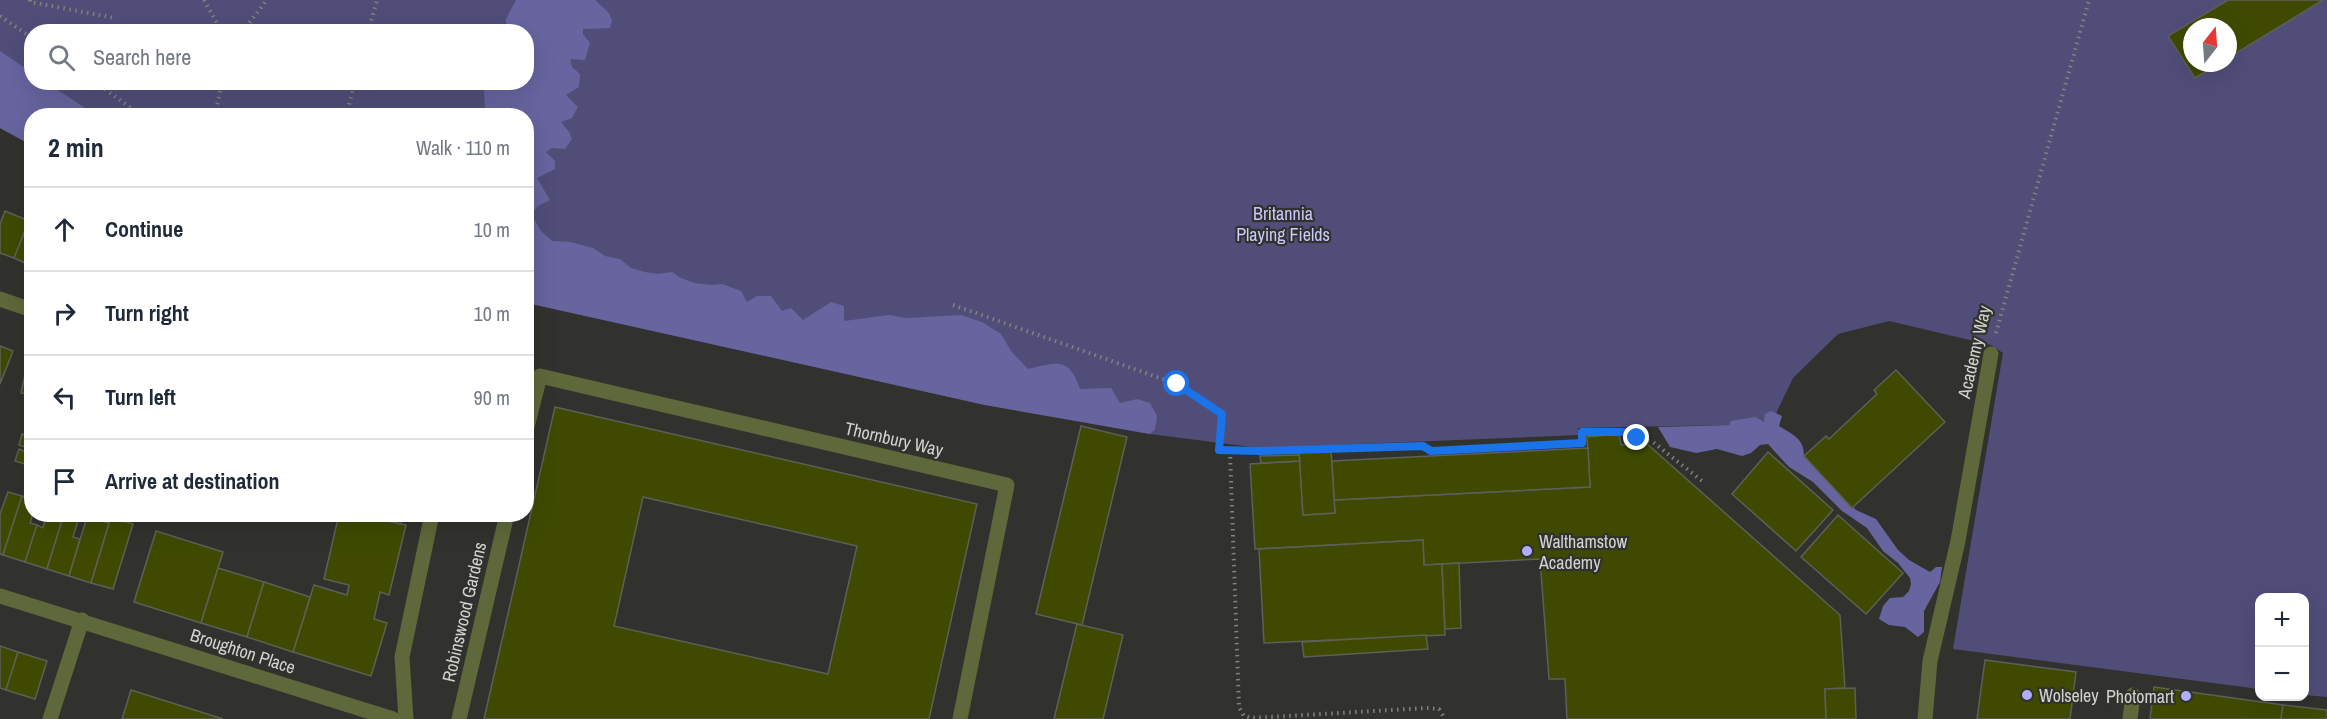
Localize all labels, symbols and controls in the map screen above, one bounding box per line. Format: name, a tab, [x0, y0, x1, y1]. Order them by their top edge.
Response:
north arrow	[2183, 18, 2237, 72]
search box	[24, 24, 534, 90]
icon: search	[45, 41, 78, 74]
text: Search here	[93, 42, 191, 72]
text: 2 min	[48, 130, 104, 165]
text: Walk · 110 m	[416, 134, 510, 161]
park label: Britannia Playing Fields	[1236, 201, 1330, 247]
icon: ahead	[48, 213, 81, 246]
text: Continue	[105, 214, 183, 244]
text: 10 m	[474, 216, 510, 243]
icon: right	[48, 297, 81, 330]
text: Turn right	[105, 298, 189, 328]
text: 10 m	[474, 300, 510, 327]
street label: Academy Way	[1951, 302, 1997, 402]
route start	[1163, 370, 1189, 396]
icon: left	[48, 381, 81, 414]
text: Turn left	[105, 382, 176, 412]
text: 90 m	[474, 384, 510, 411]
street label: Thornbury Way	[842, 416, 946, 463]
route end	[1623, 424, 1649, 450]
icon: arrive	[48, 465, 81, 498]
text: Arrive at destination	[105, 466, 279, 496]
place label: Walthamstow Academy	[1538, 529, 1627, 575]
street label: Robinswood Gardens	[436, 540, 492, 684]
marker: Walthamstow Academy	[1520, 544, 1534, 558]
map controls	[2255, 593, 2309, 701]
button: +	[2255, 593, 2309, 647]
street label: Broughton Place	[187, 622, 299, 680]
button: −	[2255, 647, 2309, 701]
place label: Wolseley	[2039, 683, 2099, 708]
place label: Photomart	[2106, 684, 2174, 709]
marker: Wolseley	[2020, 688, 2034, 702]
marker: Photomart	[2179, 689, 2193, 703]

